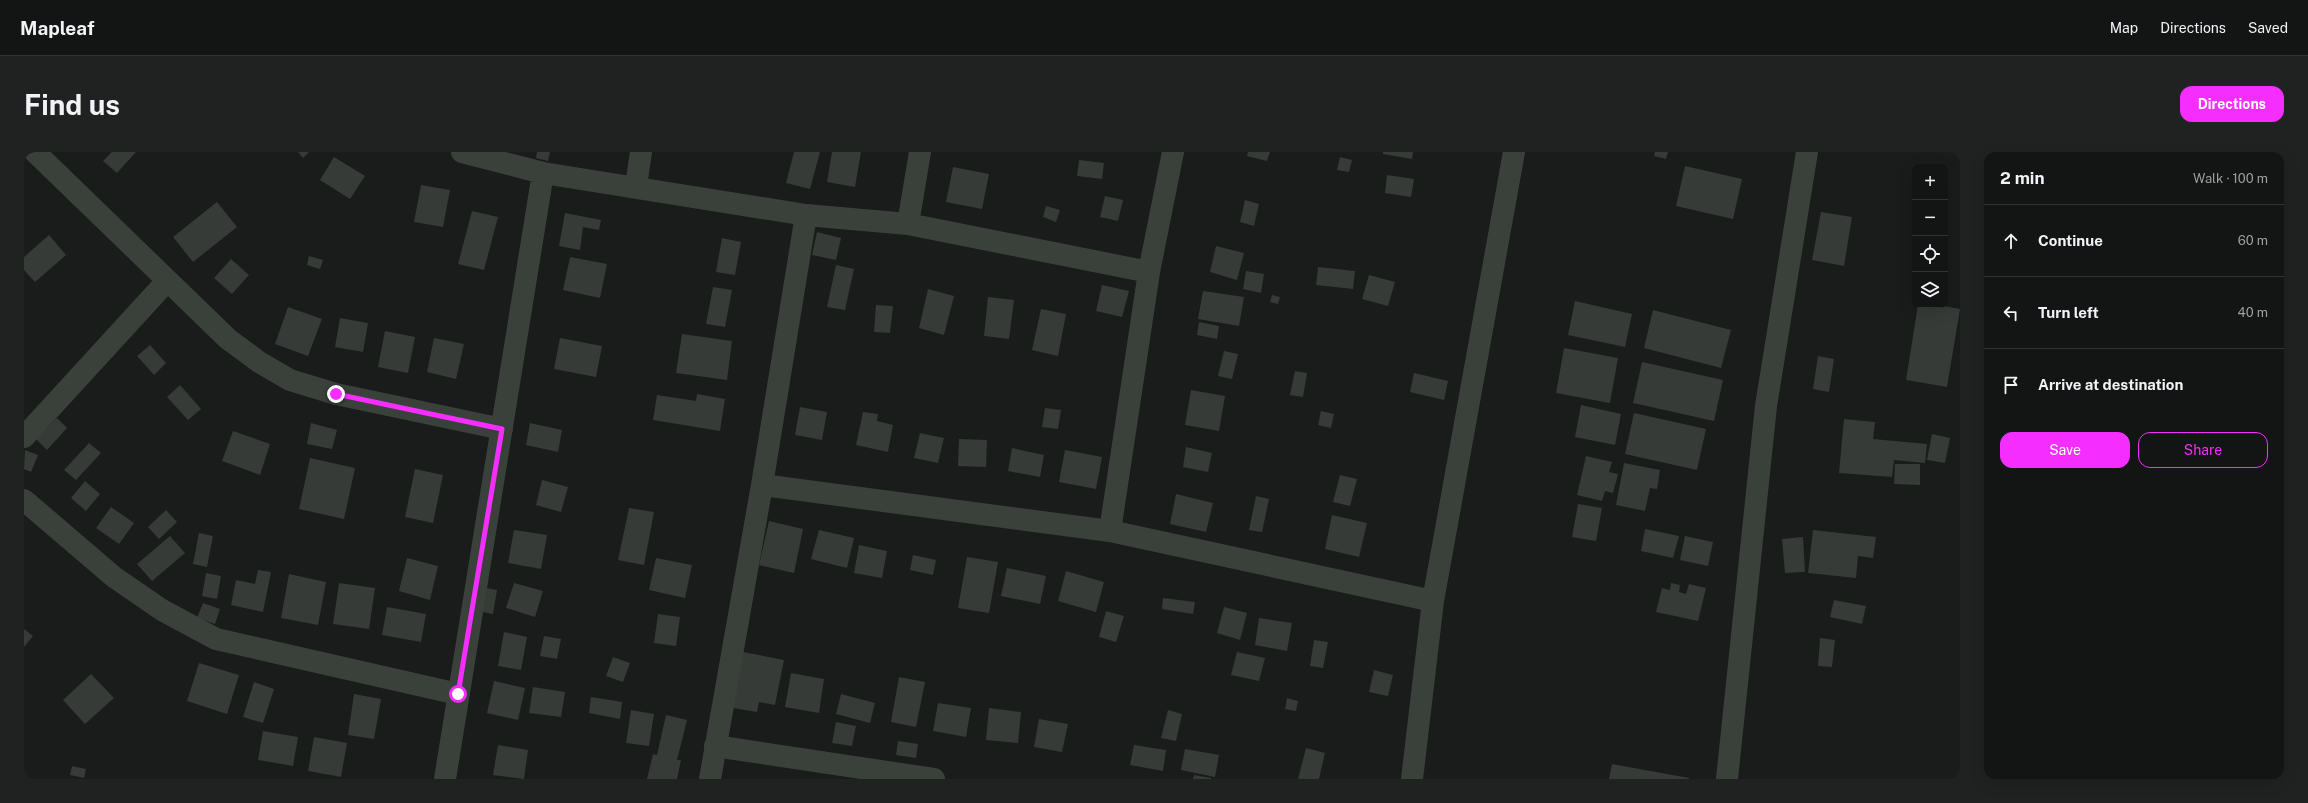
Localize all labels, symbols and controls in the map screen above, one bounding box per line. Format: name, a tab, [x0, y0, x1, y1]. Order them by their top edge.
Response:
text: Mapleaf	[20, 17, 94, 39]
text: Map	[2110, 20, 2138, 36]
text: Directions	[2160, 20, 2226, 36]
text: Saved	[2248, 20, 2288, 36]
button: Directions	[2180, 86, 2284, 122]
text: Find us	[24, 88, 120, 121]
map controls	[1912, 164, 1948, 308]
button: +	[1912, 164, 1948, 200]
text: 2 min	[2000, 168, 2045, 188]
text: Walk · 100 m	[2193, 171, 2268, 186]
button: −	[1912, 200, 1948, 236]
icon: ahead	[2000, 230, 2022, 252]
text: Continue	[2038, 232, 2103, 249]
text: 60 m	[2238, 233, 2268, 248]
button: locate	[1912, 236, 1948, 272]
button: layers	[1912, 272, 1948, 308]
icon: left	[2000, 302, 2022, 324]
text: Turn left	[2038, 304, 2099, 321]
text: 40 m	[2237, 305, 2268, 320]
icon: arrive	[2000, 374, 2022, 396]
text: Arrive at destination	[2038, 376, 2183, 393]
route end	[327, 385, 345, 403]
button: Save	[2000, 432, 2130, 468]
button: Share	[2138, 432, 2268, 468]
route start	[449, 685, 467, 703]

